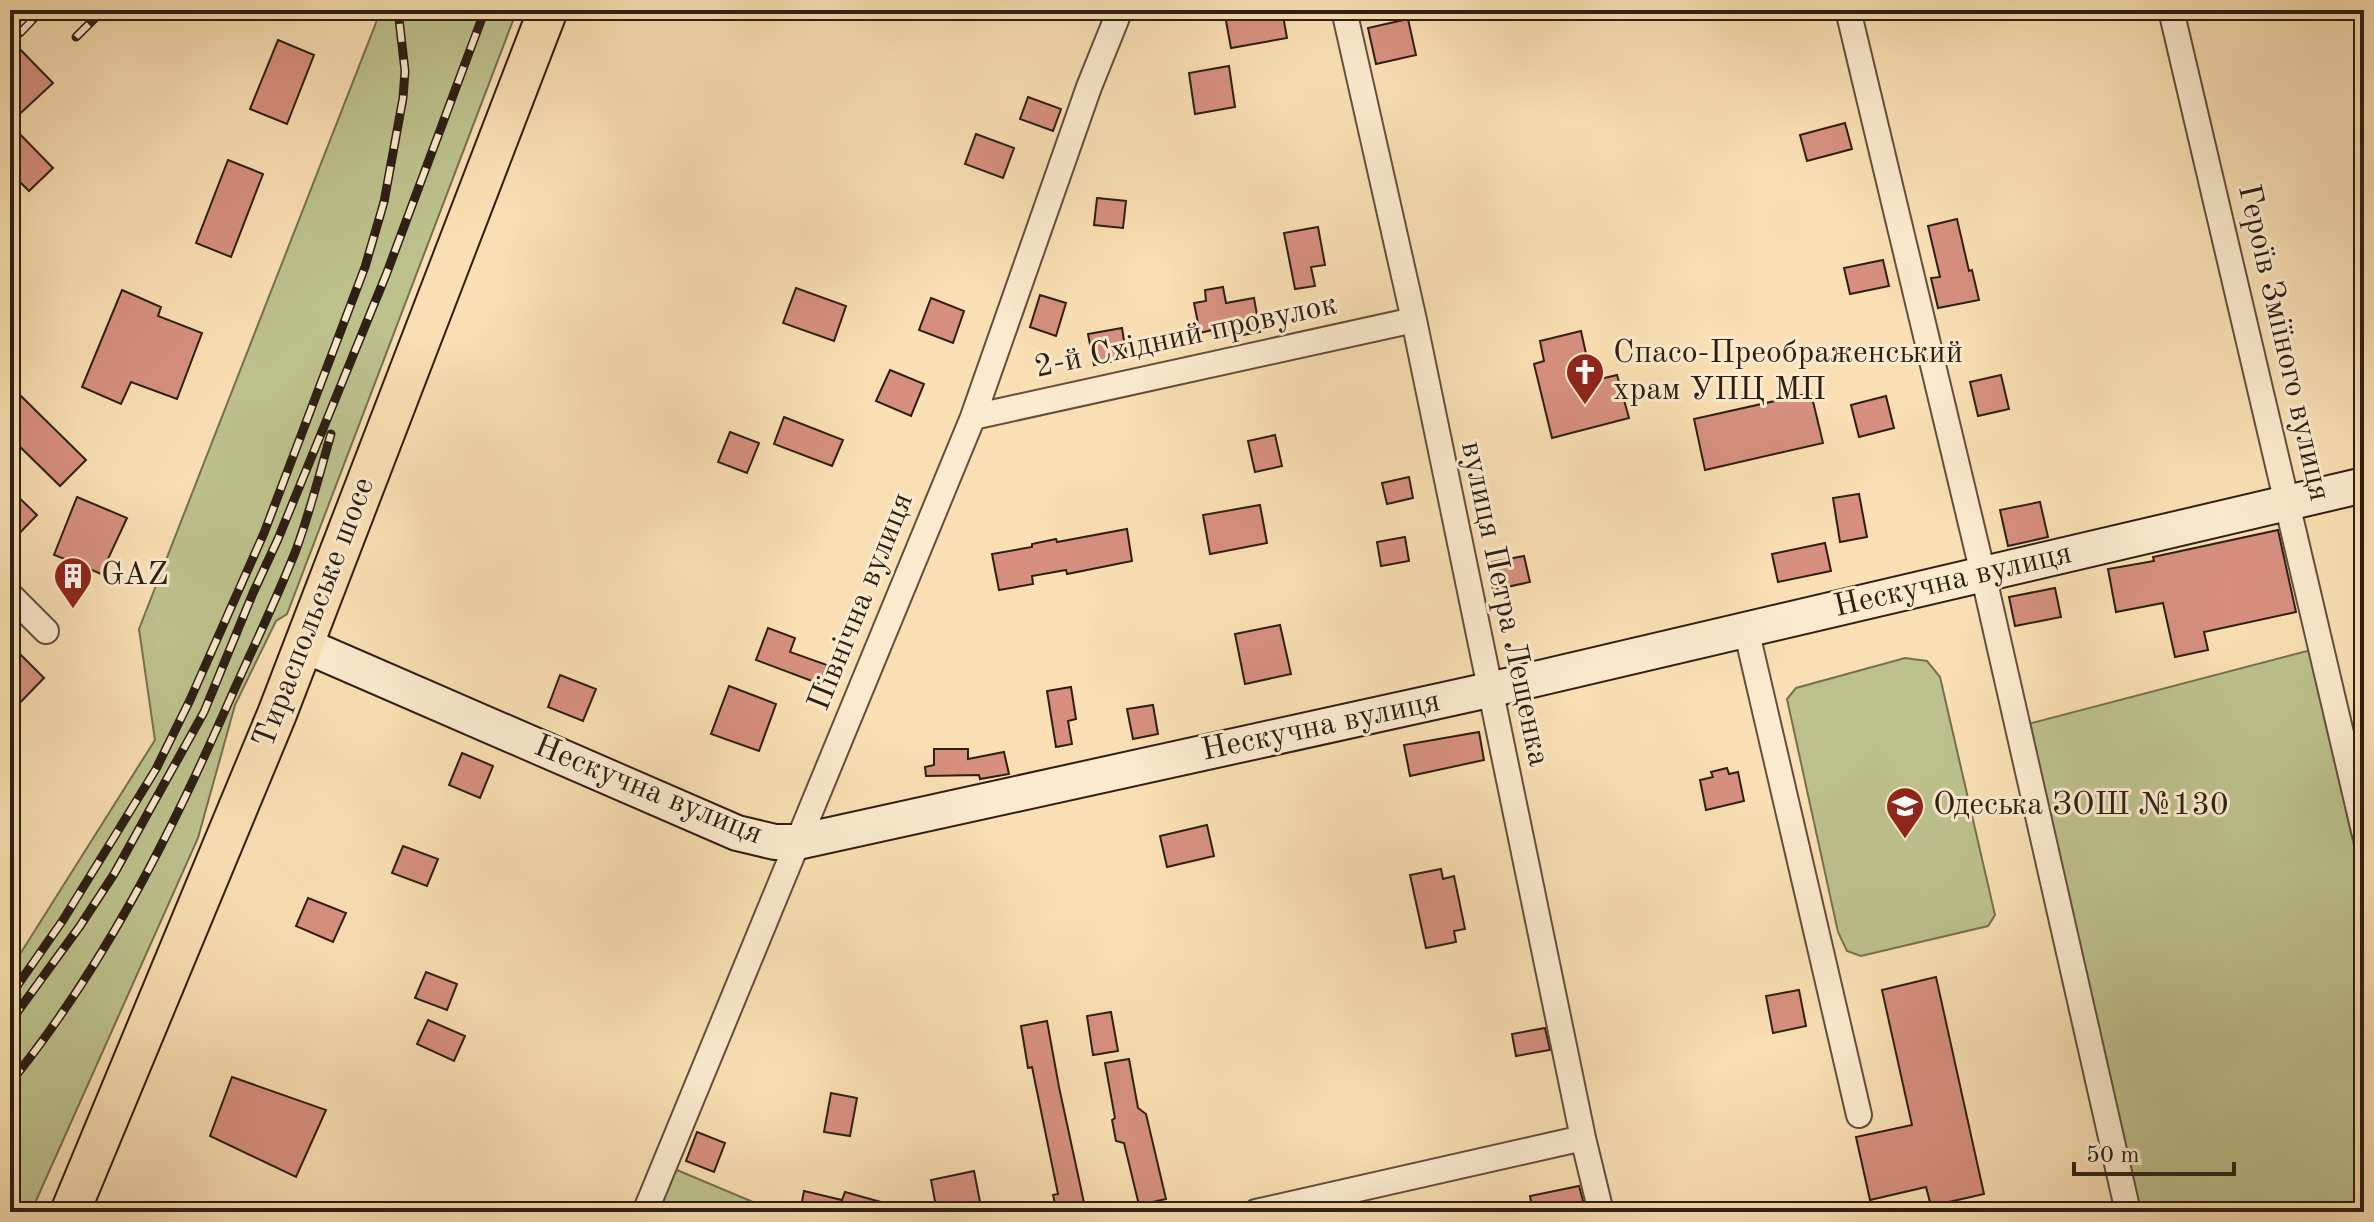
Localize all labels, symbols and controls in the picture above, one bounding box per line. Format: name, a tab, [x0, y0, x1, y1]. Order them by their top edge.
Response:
street label: Героїв Зміїного вулиця	[2231, 182, 2335, 504]
street label: 2-й Східний провулок	[1032, 289, 1340, 385]
place label: Спасо-Преображенський храм УПЦ МП	[1613, 338, 1963, 407]
church icon: Спасо-Преображенський храм УПЦ МП	[1564, 351, 1606, 406]
street label: вулиця Петра Лещенка	[1454, 439, 1554, 770]
street label: Тираспольське шосе	[249, 473, 381, 753]
street label: Північна вулиця	[804, 489, 920, 715]
street label: Нескучна вулиця	[1831, 538, 2075, 624]
building icon: GAZ	[52, 555, 94, 610]
place label: GAZ	[101, 560, 168, 592]
street label: Нескучна вулиця	[1199, 686, 1443, 768]
street label: Нескучна вулиця	[529, 731, 767, 851]
school or university icon: Одеська ЗОШ №130	[1884, 785, 1926, 840]
place label: Одеська ЗОШ №130	[1933, 790, 2229, 822]
scale bar	[2074, 1126, 2234, 1176]
text: 50 m	[2086, 1144, 2140, 1168]

